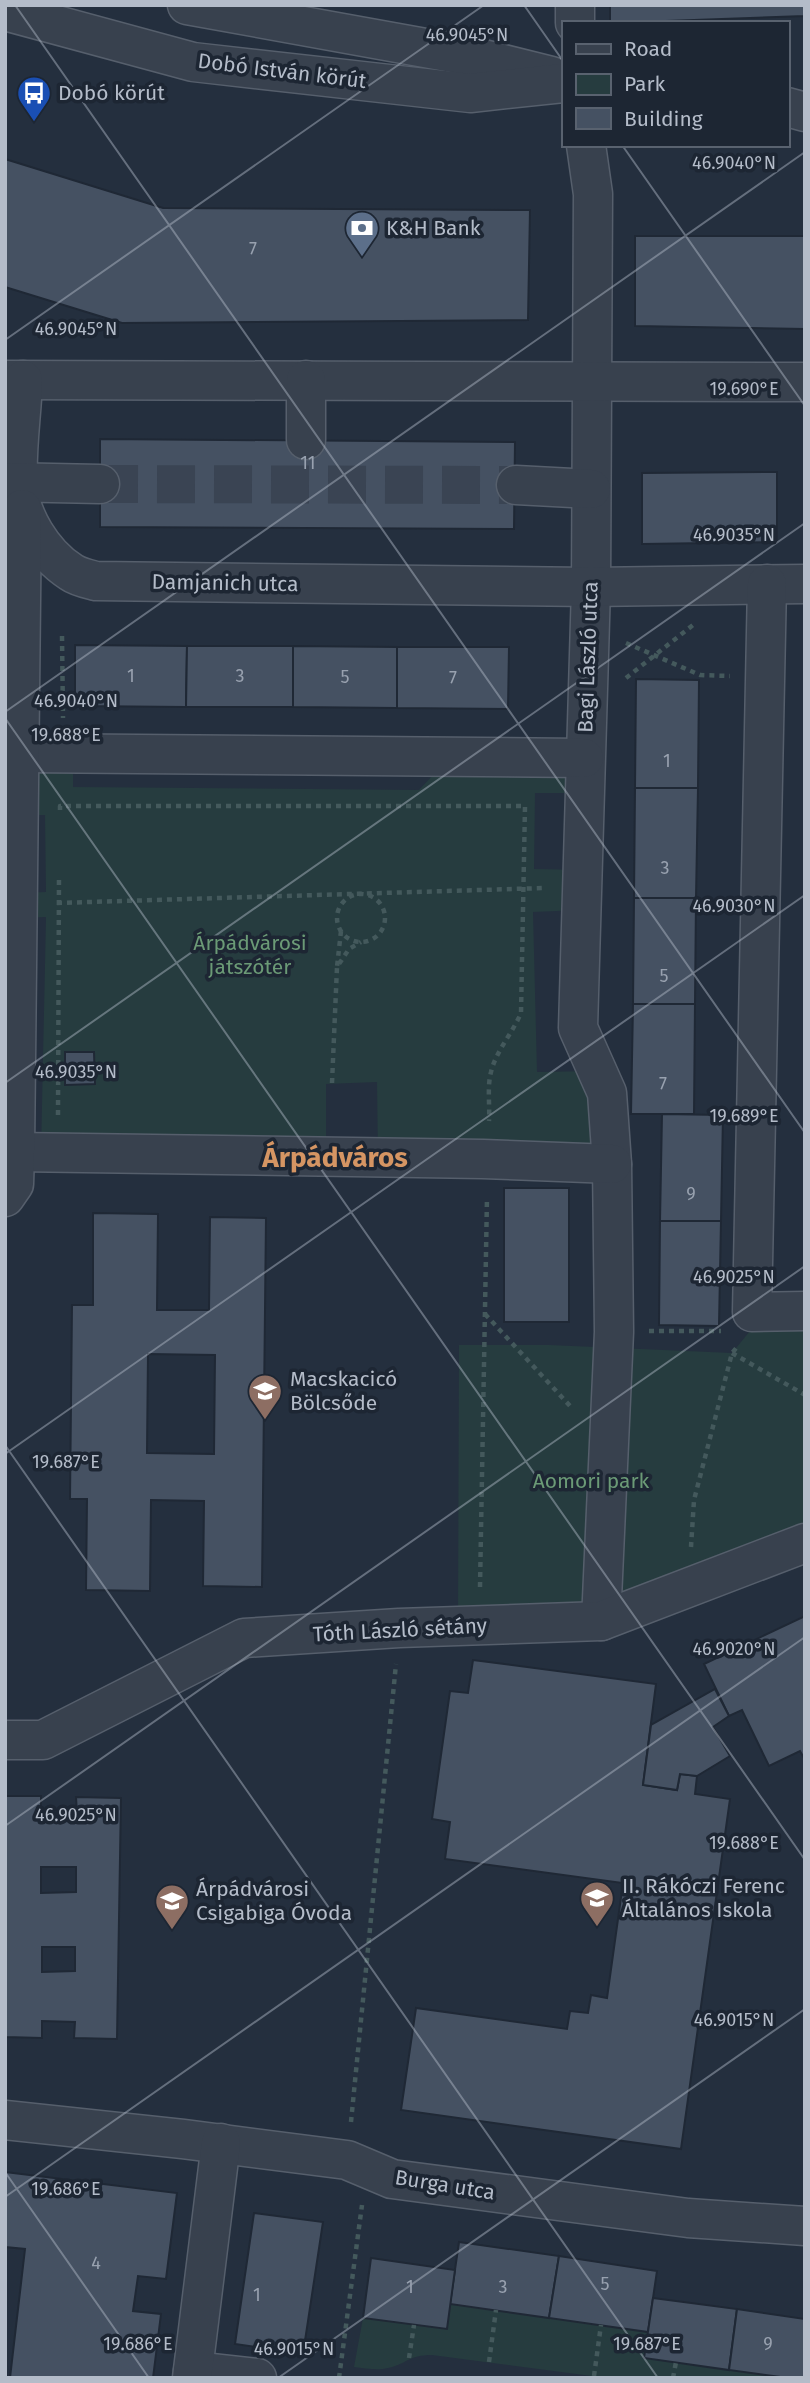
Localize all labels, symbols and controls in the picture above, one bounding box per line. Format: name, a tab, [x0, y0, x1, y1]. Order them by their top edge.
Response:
legend	[562, 21, 789, 147]
text: 46.9045°N	[426, 24, 508, 46]
text: Road	[624, 36, 672, 62]
street label: Dobó István körút	[196, 48, 368, 94]
text: Park	[624, 71, 666, 97]
bus stop icon: Dobó körút	[15, 74, 53, 123]
place label: Dobó körút	[58, 80, 165, 106]
text: Building	[624, 106, 703, 132]
text: 46.9040°N	[692, 152, 776, 174]
bank icon: K&H Bank	[343, 209, 381, 258]
place label: K&H Bank	[386, 215, 481, 241]
house number: 7	[249, 238, 257, 260]
text: 46.9045°N	[35, 318, 117, 340]
text: 19.690°E	[709, 378, 779, 400]
house number: 11	[300, 452, 316, 474]
text: 46.9035°N	[693, 524, 775, 546]
street label: Damjanich utca	[151, 569, 299, 597]
street label: Bagi László utca	[572, 581, 604, 733]
house number: 1	[127, 665, 135, 687]
house number: 3	[236, 665, 244, 687]
house number: 5	[340, 666, 350, 688]
house number: 7	[449, 667, 457, 689]
text: 46.9040°N	[34, 690, 118, 712]
text: 19.688°E	[31, 724, 101, 746]
house number: 1	[663, 750, 671, 772]
house number: 3	[661, 857, 669, 879]
text: 46.9030°N	[692, 895, 776, 917]
park label: Árpádvárosi játszótér	[193, 930, 307, 980]
house number: 5	[659, 965, 669, 987]
text: 46.9035°N	[35, 1061, 117, 1083]
house number: 7	[659, 1073, 667, 1095]
text: 19.689°E	[709, 1105, 779, 1127]
district label: Árpádváros	[261, 1140, 408, 1174]
house number: 9	[686, 1183, 696, 1205]
text: 46.9025°N	[693, 1266, 775, 1288]
place label: Macskacicó Bölcsőde	[290, 1366, 397, 1416]
school or university icon: Macskacicó Bölcsőde	[246, 1372, 284, 1421]
text: 19.687°E	[32, 1451, 100, 1473]
park label: Aomori park	[533, 1468, 650, 1494]
street label: Tóth László sétány	[312, 1612, 488, 1648]
text: 46.9020°N	[693, 1638, 775, 1660]
text: 46.9025°N	[35, 1804, 117, 1826]
text: 19.688°E	[709, 1832, 779, 1854]
place label: II. Rákóczi Ferenc Általános Iskola	[622, 1873, 785, 1923]
place label: Árpádvárosi Csigabiga Óvoda	[196, 1876, 352, 1926]
school or university icon: II. Rákóczi Ferenc Általános Iskola	[578, 1879, 616, 1928]
school or university icon: Árpádvárosi Csigabiga Óvoda	[153, 1882, 191, 1931]
text: 46.9015°N	[694, 2009, 774, 2031]
street label: Burga utca	[393, 2164, 497, 2206]
text: 19.686°E	[31, 2178, 101, 2200]
house number: 4	[91, 2252, 101, 2274]
house number: 5	[600, 2273, 610, 2295]
house number: 1	[406, 2276, 414, 2298]
house number: 3	[499, 2276, 507, 2298]
house number: 1	[253, 2284, 261, 2306]
text: 19.686°E	[103, 2333, 173, 2355]
text: 19.687°E	[613, 2333, 681, 2355]
house number: 9	[763, 2333, 773, 2355]
text: 46.9015°N	[254, 2338, 334, 2360]

